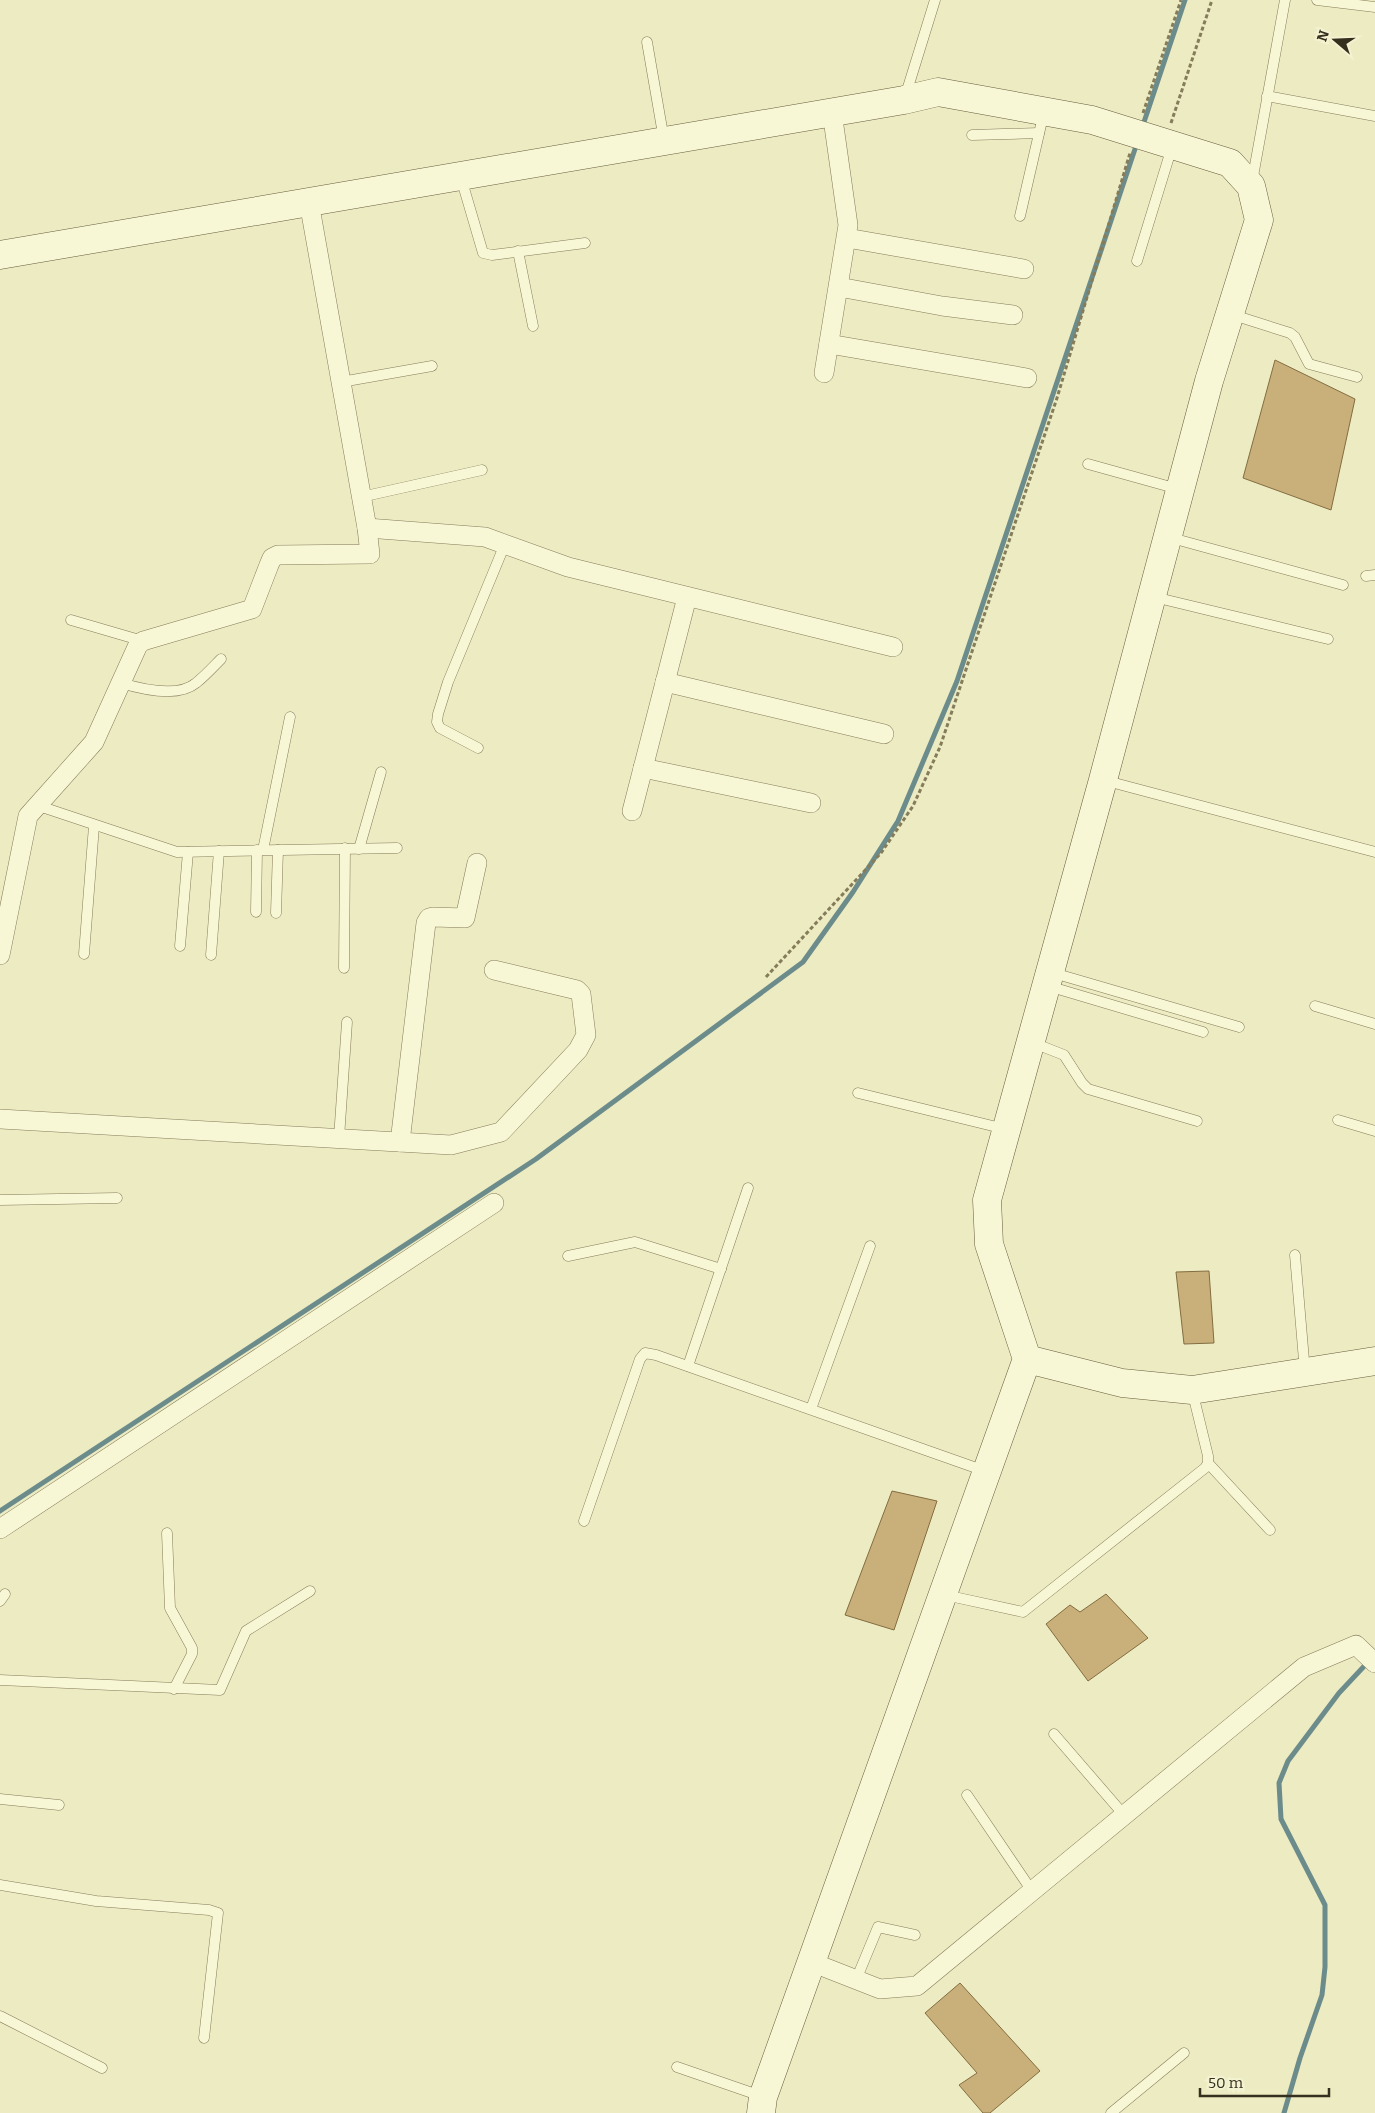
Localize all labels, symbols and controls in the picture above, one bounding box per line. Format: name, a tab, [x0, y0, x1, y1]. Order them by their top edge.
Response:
north arrow	[1310, 15, 1360, 65]
text: N	[1313, 28, 1333, 44]
scale bar	[1200, 2066, 1329, 2098]
text: 50 m	[1208, 2074, 1244, 2092]

